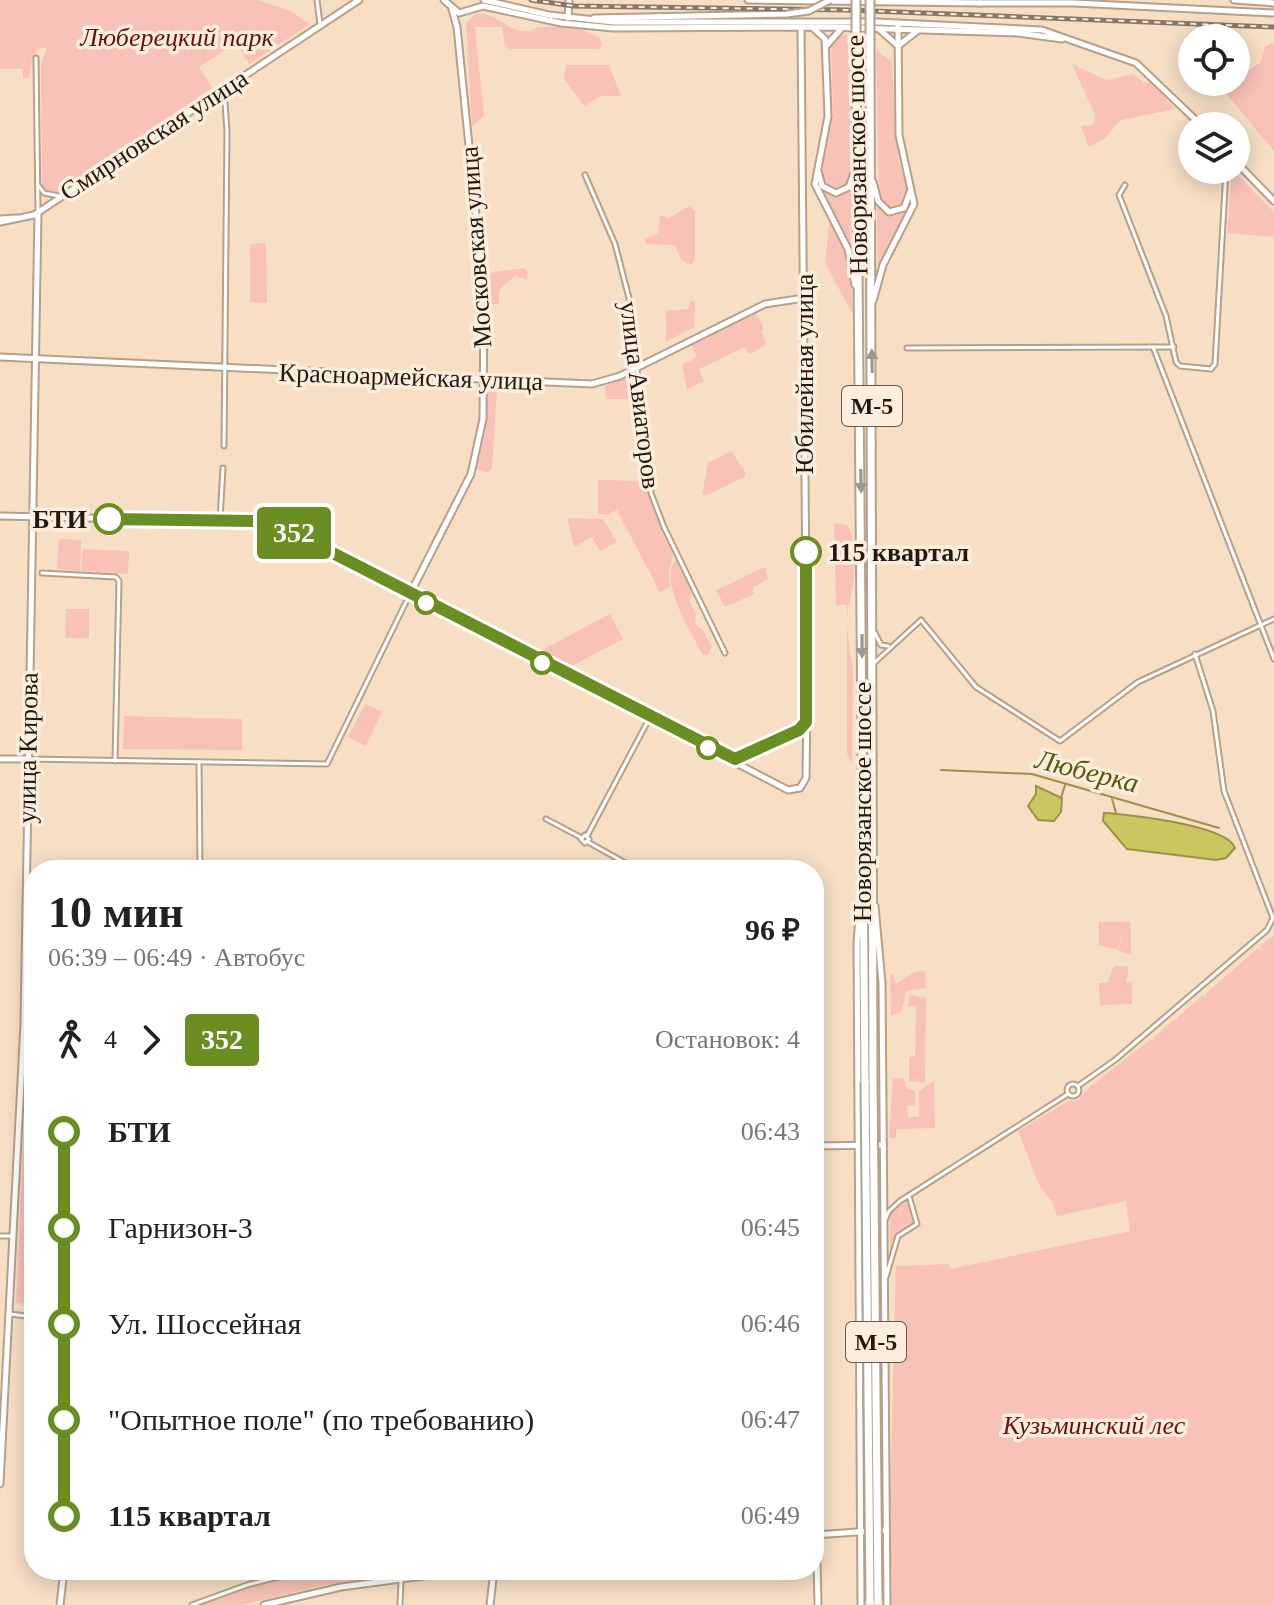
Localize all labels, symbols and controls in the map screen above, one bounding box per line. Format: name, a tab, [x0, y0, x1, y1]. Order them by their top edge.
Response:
park label: Люберецкий парк	[79, 23, 275, 52]
map controls	[1178, 24, 1250, 184]
button: locate	[1178, 24, 1250, 96]
street label: Новорязанское шоссе	[840, 35, 874, 275]
street label: Смирновская улица	[55, 63, 254, 206]
button: layers	[1178, 112, 1250, 184]
street label: Московская улица	[454, 145, 498, 349]
street label: Юбилейная улица	[790, 273, 819, 474]
street label: улица Авиаторов	[614, 300, 666, 490]
one-way arrow	[866, 348, 878, 373]
street label: Красноармейская улица	[278, 358, 544, 396]
road number: М-5	[842, 386, 902, 426]
one-way arrow	[854, 469, 867, 494]
marker: БТИ	[94, 504, 124, 534]
place label: БТИ	[33, 505, 87, 534]
line badge: 352	[248, 507, 340, 559]
text: 352	[273, 517, 315, 548]
marker: 115 квартал	[791, 537, 821, 567]
place label: 115 квартал	[828, 538, 969, 567]
unlabelled marker	[415, 592, 437, 614]
one-way arrow	[856, 634, 868, 659]
unlabelled marker	[531, 652, 553, 674]
street label: улица Кирова	[12, 672, 44, 824]
street label: Новорязанское шоссе	[848, 682, 877, 922]
unlabelled marker	[697, 737, 719, 759]
water label: Люберка	[1031, 743, 1142, 799]
text: 10 мин	[48, 888, 184, 937]
text: 96 ₽	[745, 913, 800, 946]
text: 06:39 – 06:49 · Автобус	[48, 943, 305, 972]
icon: walk	[48, 1018, 92, 1062]
icon: forward	[129, 1018, 173, 1062]
text: 352	[201, 1024, 243, 1055]
text: 4	[104, 1025, 117, 1054]
text: Остановок: 4	[655, 1025, 800, 1054]
text: БТИ	[108, 1115, 171, 1148]
text: 06:43	[741, 1117, 800, 1146]
text: Гарнизон-3	[108, 1211, 253, 1244]
text: 06:45	[741, 1213, 800, 1242]
text: Ул. Шоссейная	[108, 1307, 301, 1340]
text: 06:46	[741, 1309, 800, 1338]
road number: М-5	[846, 1322, 906, 1362]
text: "Опытное поле" (по требованию)	[108, 1403, 534, 1436]
text: 06:47	[741, 1405, 800, 1434]
park label: Кузьминский лес	[1002, 1411, 1186, 1440]
text: 115 квартал	[108, 1499, 271, 1532]
text: 06:49	[741, 1501, 800, 1530]

